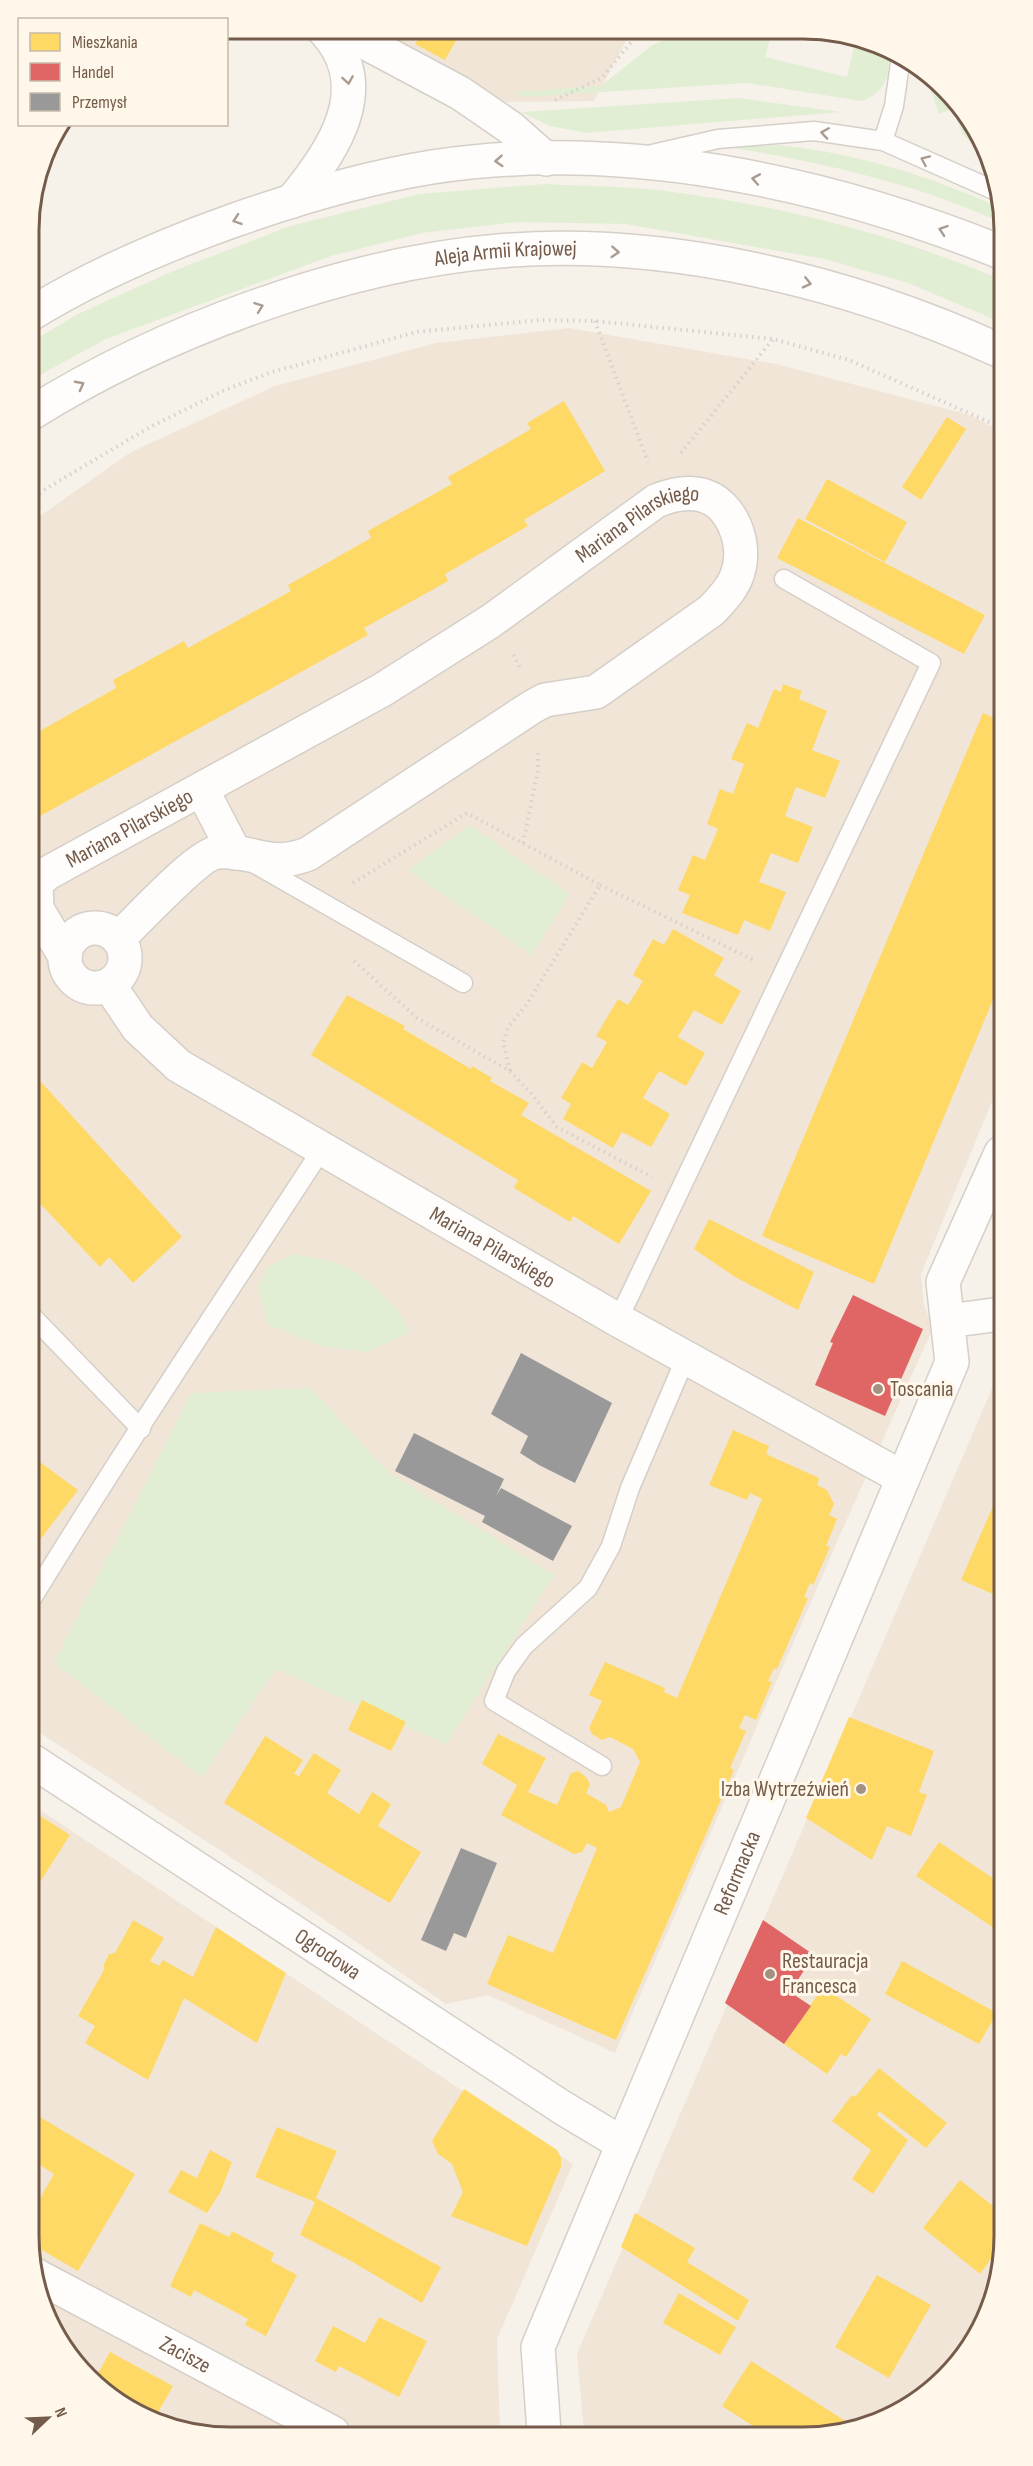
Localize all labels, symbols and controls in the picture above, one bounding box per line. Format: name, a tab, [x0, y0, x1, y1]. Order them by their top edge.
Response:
legend	[18, 18, 228, 126]
text: Mieszkania	[72, 32, 138, 53]
text: Handel	[72, 62, 114, 83]
one-way arrow	[342, 76, 354, 85]
text: Przemysł	[72, 92, 127, 113]
one-way arrow	[821, 127, 830, 139]
one-way arrow	[494, 154, 503, 167]
one-way arrow	[920, 155, 931, 167]
one-way arrow	[751, 173, 760, 185]
one-way arrow	[232, 212, 243, 225]
one-way arrow	[938, 224, 949, 237]
street label: Aleja Armii Krajowej	[431, 235, 577, 273]
one-way arrow	[610, 245, 619, 258]
one-way arrow	[802, 276, 812, 289]
one-way arrow	[253, 301, 264, 314]
one-way arrow	[74, 381, 85, 392]
street label: Mariana Pilarskiego	[570, 480, 701, 569]
street label: Mariana Pilarskiego	[61, 783, 198, 874]
street label: Mariana Pilarskiego	[425, 1200, 560, 1294]
place label: Toscania	[890, 1376, 953, 1403]
marker: Toscania	[871, 1382, 885, 1396]
place label: Izba Wytrzeźwień	[721, 1776, 849, 1803]
marker: Izba Wytrzeźwień	[854, 1782, 868, 1796]
street label: Reformacka	[707, 1827, 767, 1919]
street label: Ogrodowa	[290, 1923, 366, 1986]
place label: Restauracja Francesca	[782, 1948, 869, 2000]
marker: Restauracja Francesca	[763, 1967, 777, 1981]
street label: Zacisze	[155, 2330, 216, 2379]
north arrow	[18, 2388, 78, 2448]
text: N	[50, 2405, 71, 2420]

